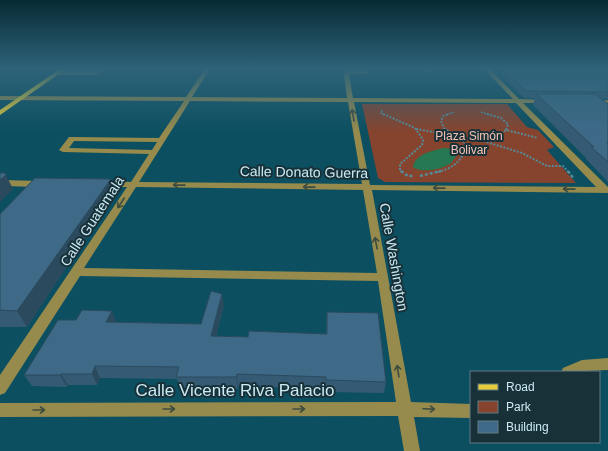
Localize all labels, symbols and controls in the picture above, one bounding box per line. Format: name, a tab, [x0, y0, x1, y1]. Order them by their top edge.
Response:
one-way arrow	[349, 109, 357, 122]
park label: Plaza Simón Bolivar	[435, 129, 503, 157]
street label: Calle Donato Guerra	[240, 163, 369, 181]
street label: Calle Guatemala	[57, 173, 127, 269]
one-way arrow	[173, 181, 186, 189]
one-way arrow	[303, 183, 316, 190]
one-way arrow	[433, 184, 446, 192]
one-way arrow	[563, 185, 576, 193]
one-way arrow	[117, 197, 125, 208]
street label: Calle Washington	[377, 202, 411, 312]
one-way arrow	[372, 237, 380, 250]
one-way arrow	[394, 365, 402, 378]
legend	[470, 371, 600, 443]
text: Road	[506, 380, 535, 394]
street label: Calle Vicente Riva Palacio	[135, 381, 335, 400]
text: Park	[506, 400, 532, 414]
one-way arrow	[162, 405, 175, 413]
one-way arrow	[292, 405, 305, 413]
one-way arrow	[32, 406, 45, 414]
one-way arrow	[422, 406, 435, 413]
text: Building	[506, 420, 549, 434]

